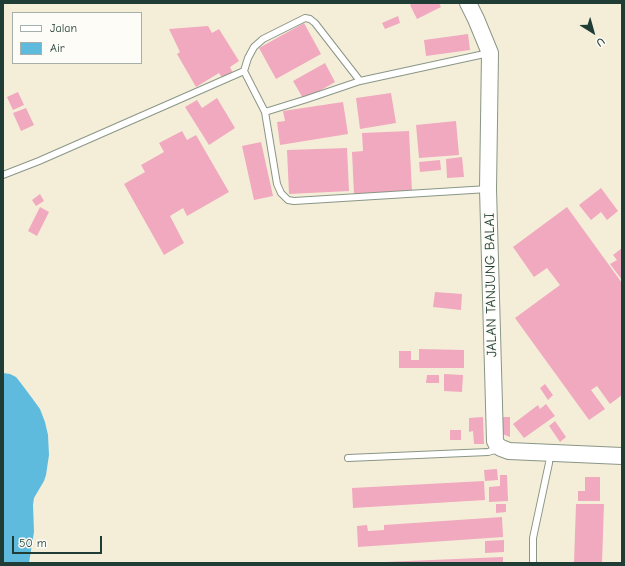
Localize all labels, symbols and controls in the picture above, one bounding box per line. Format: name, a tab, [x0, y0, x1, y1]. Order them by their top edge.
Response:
legend	[12, 12, 142, 64]
north arrow	[573, 12, 613, 52]
text: Jalan	[50, 21, 77, 35]
text: U	[594, 35, 607, 49]
text: Air	[50, 41, 64, 55]
street label: JALAN TANJUNG BALAI	[481, 213, 501, 357]
scale bar	[14, 528, 104, 554]
text: 50 m	[19, 536, 47, 550]

